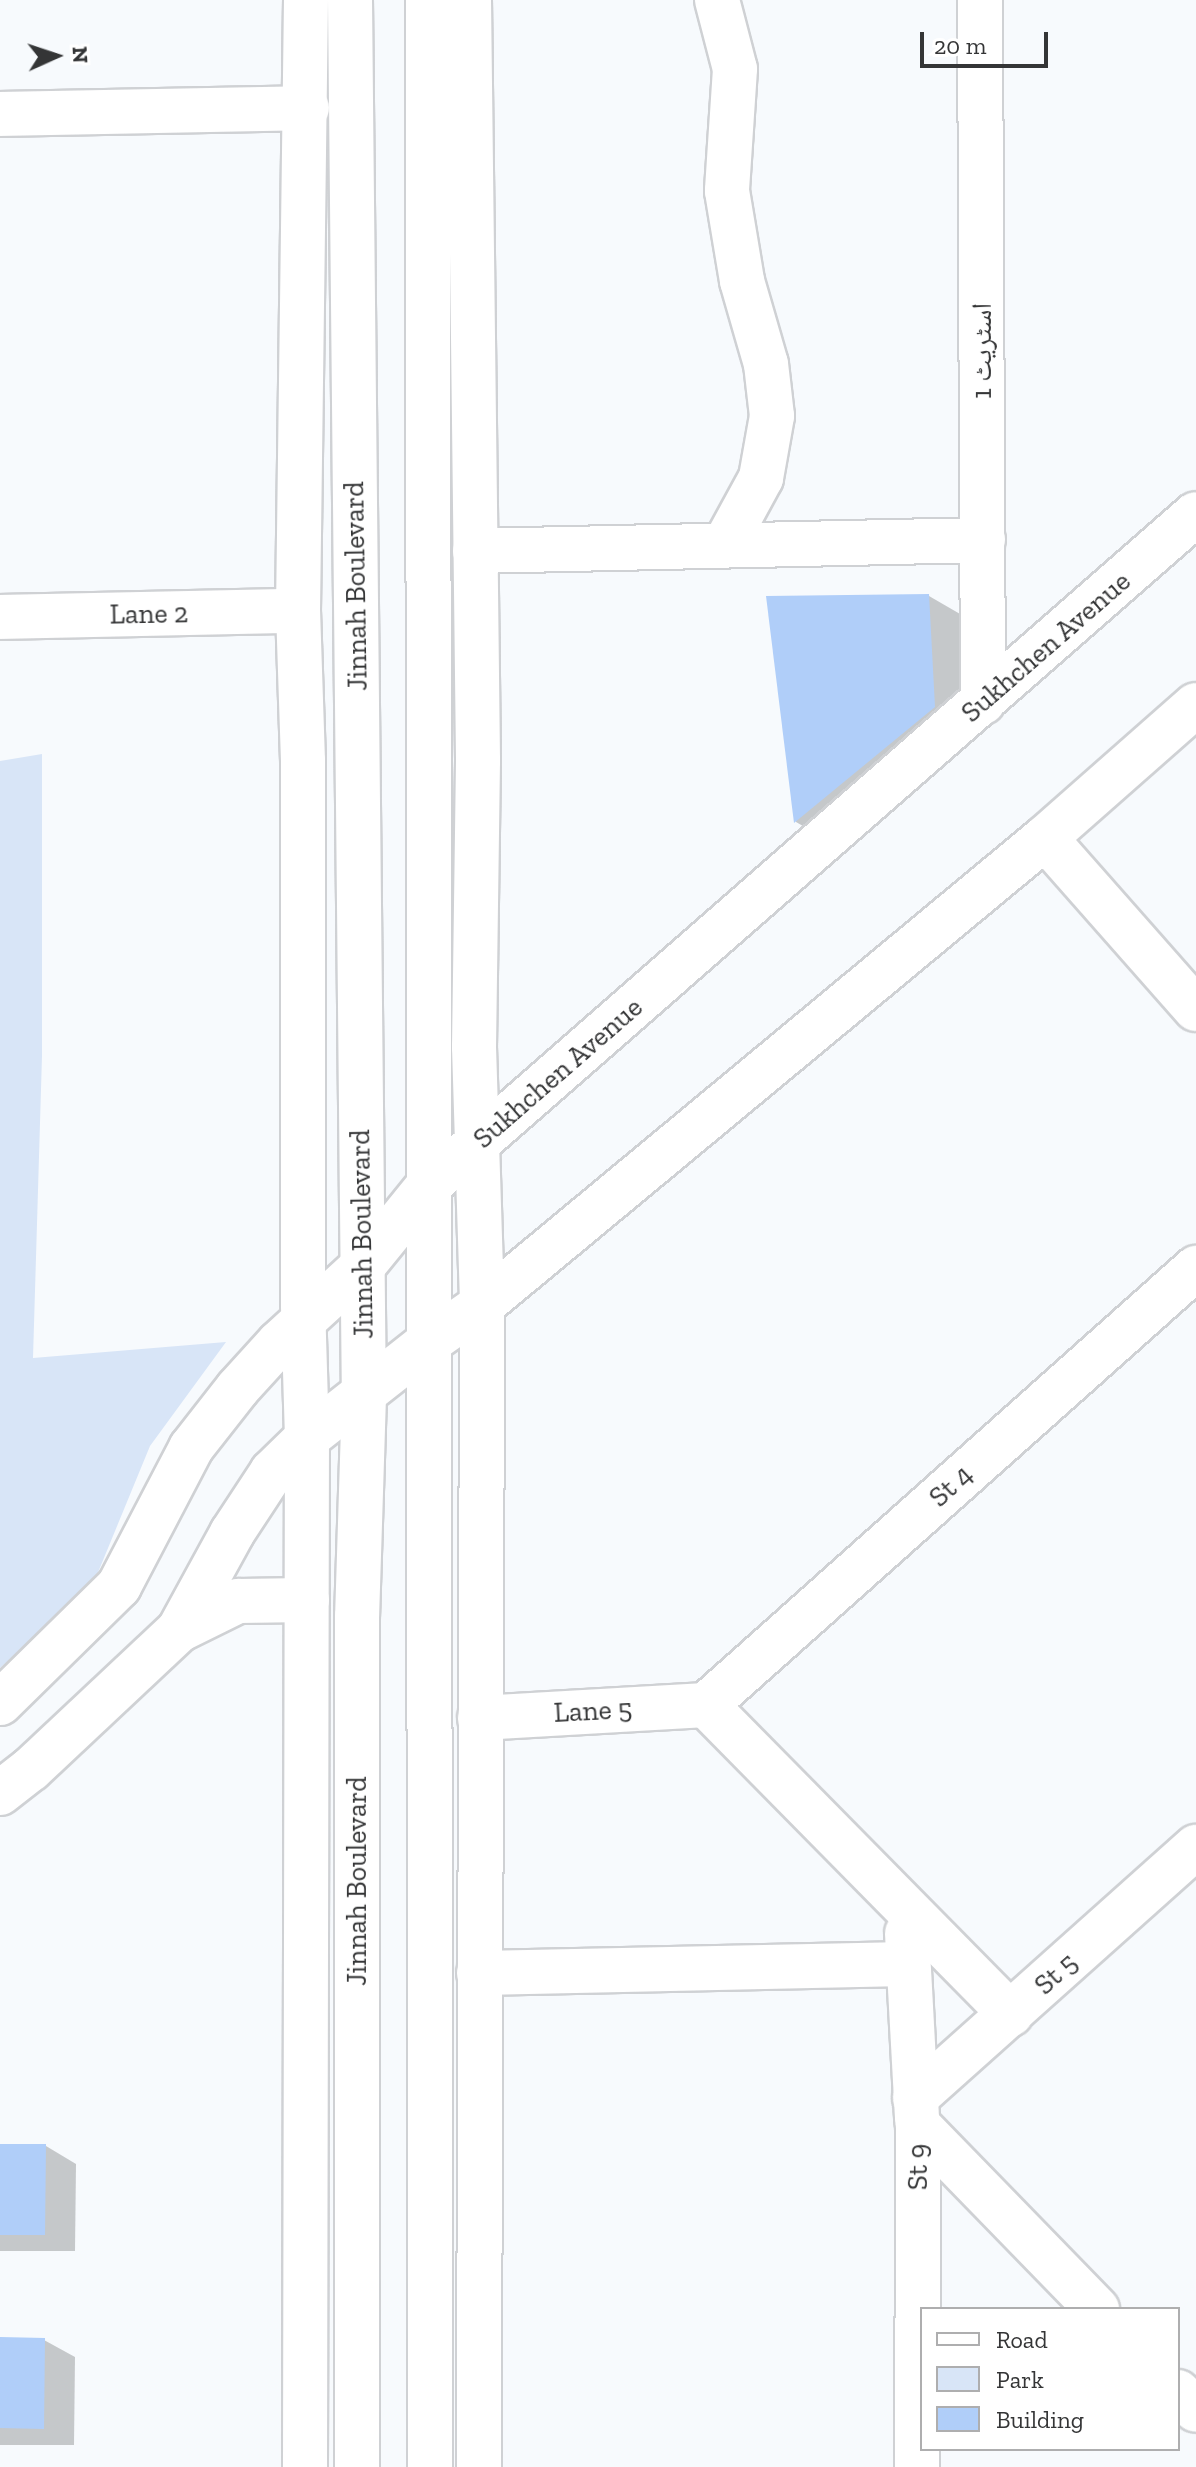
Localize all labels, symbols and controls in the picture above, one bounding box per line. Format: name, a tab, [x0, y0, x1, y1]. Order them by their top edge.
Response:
north arrow	[16, 16, 96, 96]
scale bar	[924, 16, 1052, 66]
text: 20 m	[934, 31, 986, 60]
text: N	[67, 46, 94, 64]
street label: اسٹریٹ 1	[965, 303, 999, 399]
street label: Jinnah Boulevard	[337, 481, 375, 691]
street label: Sukhchen Avenue	[954, 564, 1138, 730]
street label: Lane 2	[109, 597, 189, 631]
street label: Sukhchen Avenue	[466, 990, 650, 1156]
street label: Jinnah Boulevard	[343, 1129, 381, 1339]
street label: St 4	[922, 1458, 980, 1514]
street label: Lane 5	[553, 1692, 633, 1730]
street label: Jinnah Boulevard	[340, 1776, 374, 1986]
street label: St 5	[1028, 1946, 1084, 2002]
street label: St 9	[901, 2144, 935, 2190]
legend	[920, 2307, 1180, 2451]
text: Road	[996, 2325, 1048, 2354]
text: Park	[996, 2365, 1044, 2394]
text: Building	[996, 2405, 1084, 2434]

